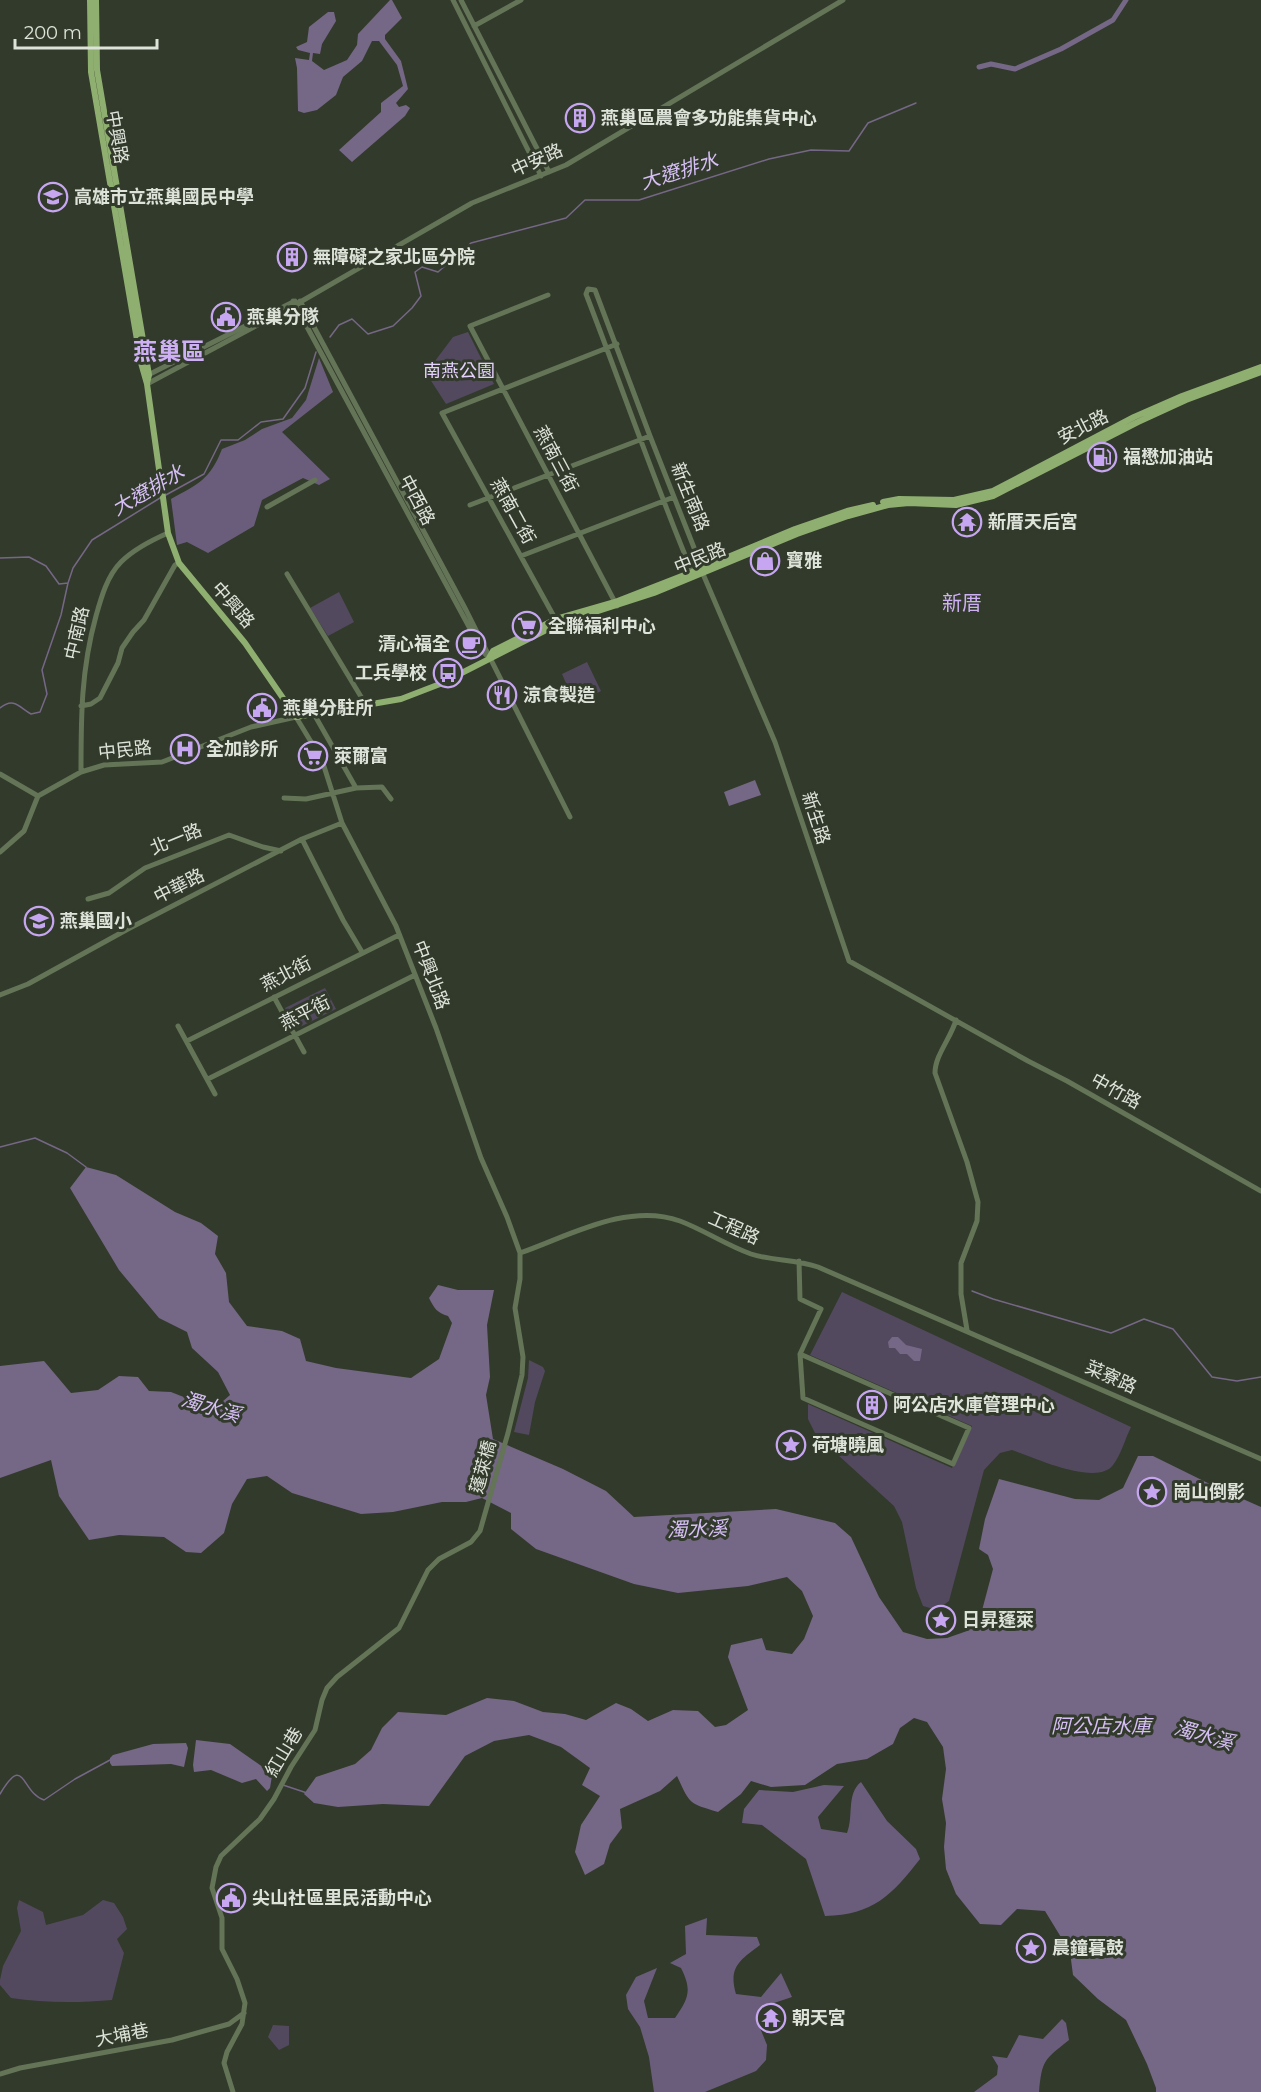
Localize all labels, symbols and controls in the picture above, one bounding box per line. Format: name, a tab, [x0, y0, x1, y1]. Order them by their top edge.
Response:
scale bar	[15, 12, 158, 50]
text: 200 m	[24, 22, 82, 44]
building icon: 燕巢區農會多功能集貨中心	[564, 102, 596, 134]
place label: 燕巢區農會多功能集貨中心	[601, 107, 817, 129]
street label: 中興路	[101, 109, 133, 165]
street label: 中安路	[508, 139, 566, 181]
water label: 大遼排水	[637, 148, 722, 194]
school or university icon: 高雄市立燕巢國民中學	[37, 181, 69, 213]
place label: 高雄市立燕巢國民中學	[74, 186, 254, 208]
building icon: 無障礙之家北區分院	[276, 241, 308, 273]
place label: 無障礙之家北區分院	[313, 246, 475, 268]
public building icon: 燕巢分隊	[210, 301, 242, 333]
place label: 燕巢分隊	[247, 306, 319, 328]
district label: 燕巢區	[133, 337, 205, 366]
park label: 南燕公園	[423, 360, 495, 382]
street label: 安北路	[1054, 405, 1112, 449]
street label: 燕南三街	[529, 422, 583, 496]
fuel station icon: 福懋加油站	[1086, 441, 1118, 473]
place label: 福懋加油站	[1123, 446, 1213, 468]
water label: 大遼排水	[107, 459, 190, 520]
street label: 新生南路	[666, 460, 714, 534]
street label: 中西路	[395, 471, 439, 529]
street label: 燕南二街	[486, 474, 540, 548]
temple icon: 新厝天后宮	[951, 506, 983, 538]
place label: 新厝天后宮	[988, 511, 1078, 533]
street label: 中民路	[671, 538, 729, 578]
shop icon: 寶雅	[749, 545, 781, 577]
place label: 寶雅	[786, 550, 822, 572]
street label: 中興路	[207, 577, 259, 633]
district label: 新厝	[942, 591, 982, 615]
street label: 中南路	[60, 604, 94, 662]
supermarket icon: 全聯福利中心	[511, 610, 543, 642]
place label: 全聯福利中心	[548, 615, 656, 637]
cafe icon: 清心福全	[455, 628, 487, 660]
place label: 清心福全	[378, 633, 450, 655]
bus stop icon: 工兵學校	[432, 657, 464, 689]
place label: 工兵學校	[355, 662, 427, 684]
restaurant icon: 涼食製造	[486, 679, 518, 711]
place label: 涼食製造	[523, 684, 595, 706]
public building icon: 燕巢分駐所	[246, 692, 278, 724]
place label: 燕巢分駐所	[283, 697, 373, 719]
hospital icon: 全加診所	[169, 733, 201, 765]
street label: 中民路	[97, 736, 153, 764]
place label: 全加診所	[206, 738, 278, 760]
supermarket icon: 萊爾富	[297, 740, 329, 772]
place label: 萊爾富	[334, 745, 388, 767]
street label: 新生路	[797, 789, 835, 847]
street label: 北一路	[147, 819, 205, 859]
street label: 中華路	[150, 864, 208, 908]
school or university icon: 燕巢國小	[23, 905, 55, 937]
place label: 燕巢國小	[60, 910, 132, 932]
street label: 中興北路	[408, 937, 454, 1013]
street label: 燕北街	[257, 952, 315, 996]
street label: 燕平街	[276, 991, 334, 1035]
street label: 中竹路	[1087, 1068, 1145, 1114]
street label: 工程路	[705, 1207, 763, 1249]
street label: 菜寮路	[1082, 1356, 1140, 1398]
water label: 濁水溪	[179, 1387, 246, 1428]
building icon: 阿公店水庫管理中心	[856, 1389, 888, 1421]
place label: 阿公店水庫管理中心	[893, 1394, 1055, 1416]
place icon: 荷塘曉風	[775, 1429, 807, 1461]
place label: 荷塘曉風	[812, 1434, 884, 1456]
street label: 蓬萊橋	[465, 1438, 501, 1496]
place icon: 崗山倒影	[1136, 1476, 1168, 1508]
place label: 崗山倒影	[1173, 1481, 1245, 1503]
water label: 濁水溪	[667, 1516, 730, 1542]
place icon: 日昇蓬萊	[925, 1604, 957, 1636]
place label: 日昇蓬萊	[962, 1609, 1034, 1631]
water label: 阿公店水庫	[1051, 1714, 1154, 1738]
water label: 濁水溪	[1172, 1715, 1239, 1756]
street label: 紅山巷	[261, 1723, 307, 1781]
public building icon: 尖山社區里民活動中心	[215, 1882, 247, 1914]
place label: 尖山社區里民活動中心	[252, 1887, 432, 1909]
place icon: 晨鐘暮鼓	[1015, 1932, 1047, 1964]
place label: 晨鐘暮鼓	[1052, 1937, 1124, 1959]
temple icon: 朝天宮	[755, 2002, 787, 2034]
place label: 朝天宮	[792, 2007, 846, 2029]
street label: 大埔巷	[93, 2019, 151, 2051]

